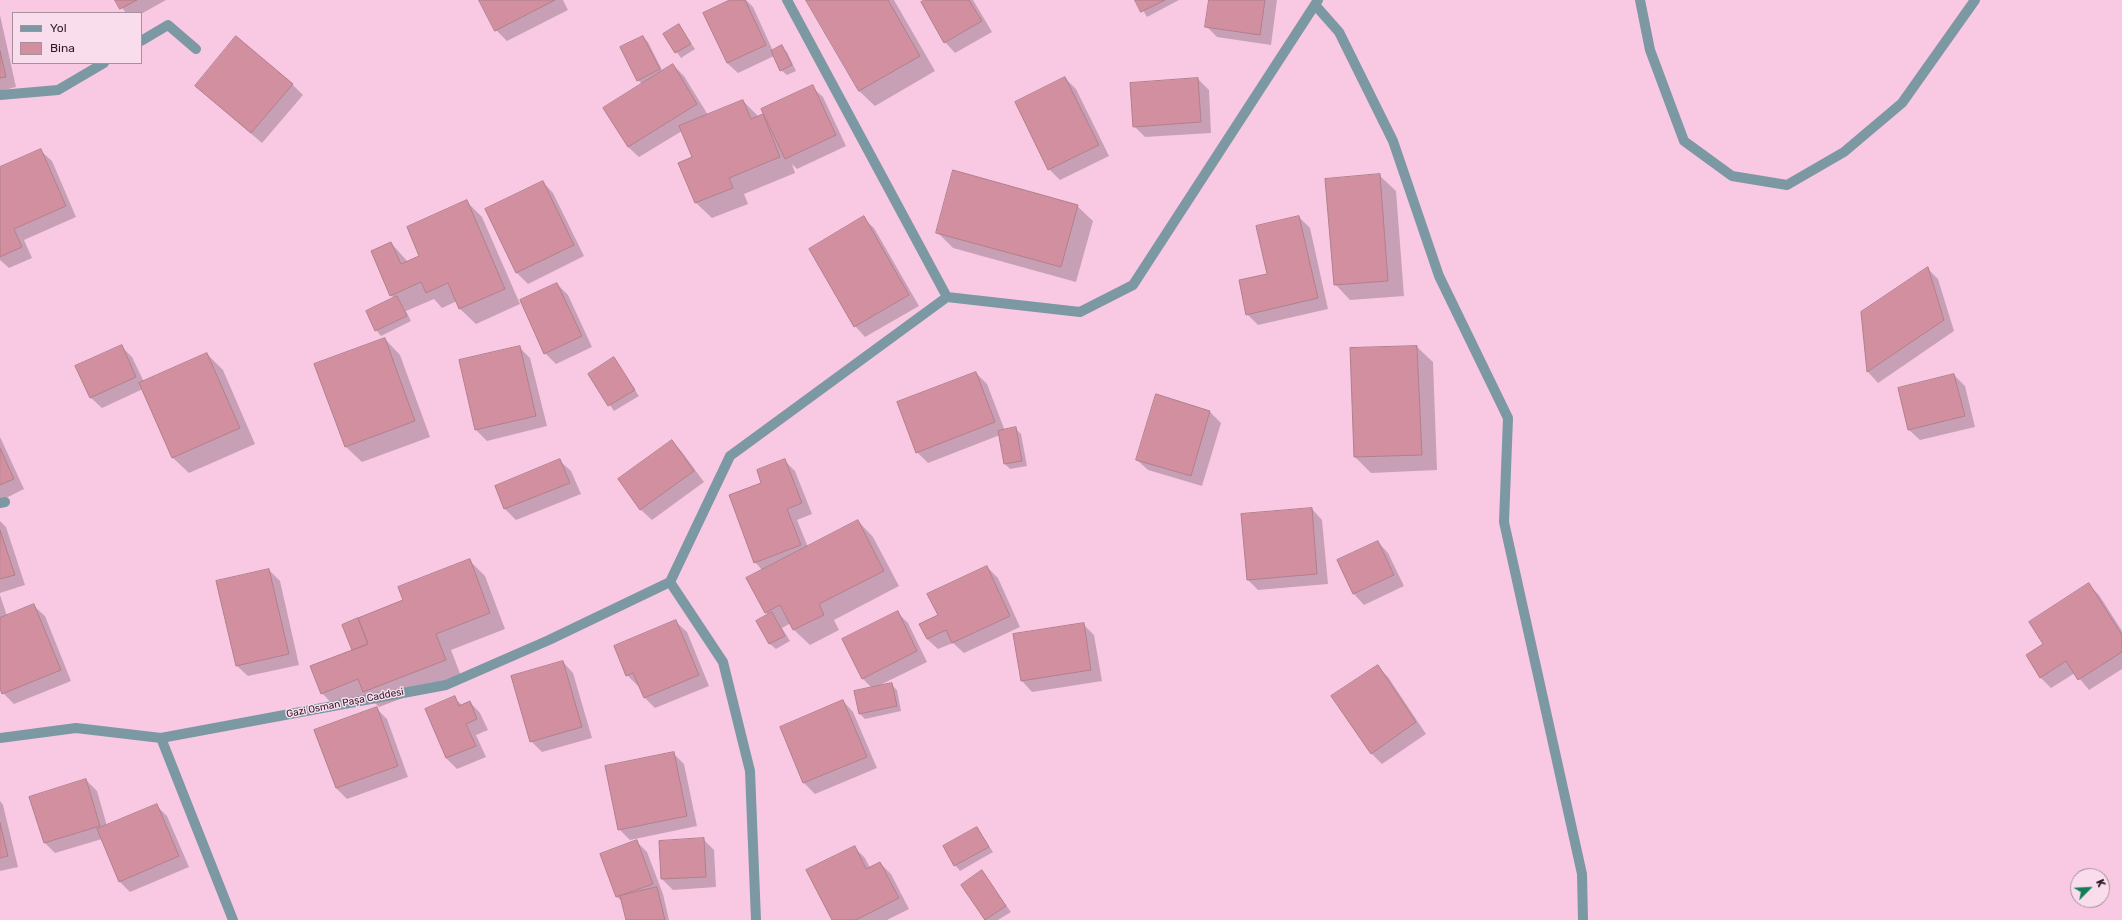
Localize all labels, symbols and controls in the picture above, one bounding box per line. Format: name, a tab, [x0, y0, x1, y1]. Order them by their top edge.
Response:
legend	[12, 12, 142, 64]
text: Yol	[50, 21, 67, 35]
text: Bina	[50, 41, 75, 55]
street label: Gazi Osman Paşa Caddesi	[285, 686, 405, 720]
north arrow	[2070, 868, 2110, 908]
text: K	[2093, 877, 2108, 889]

